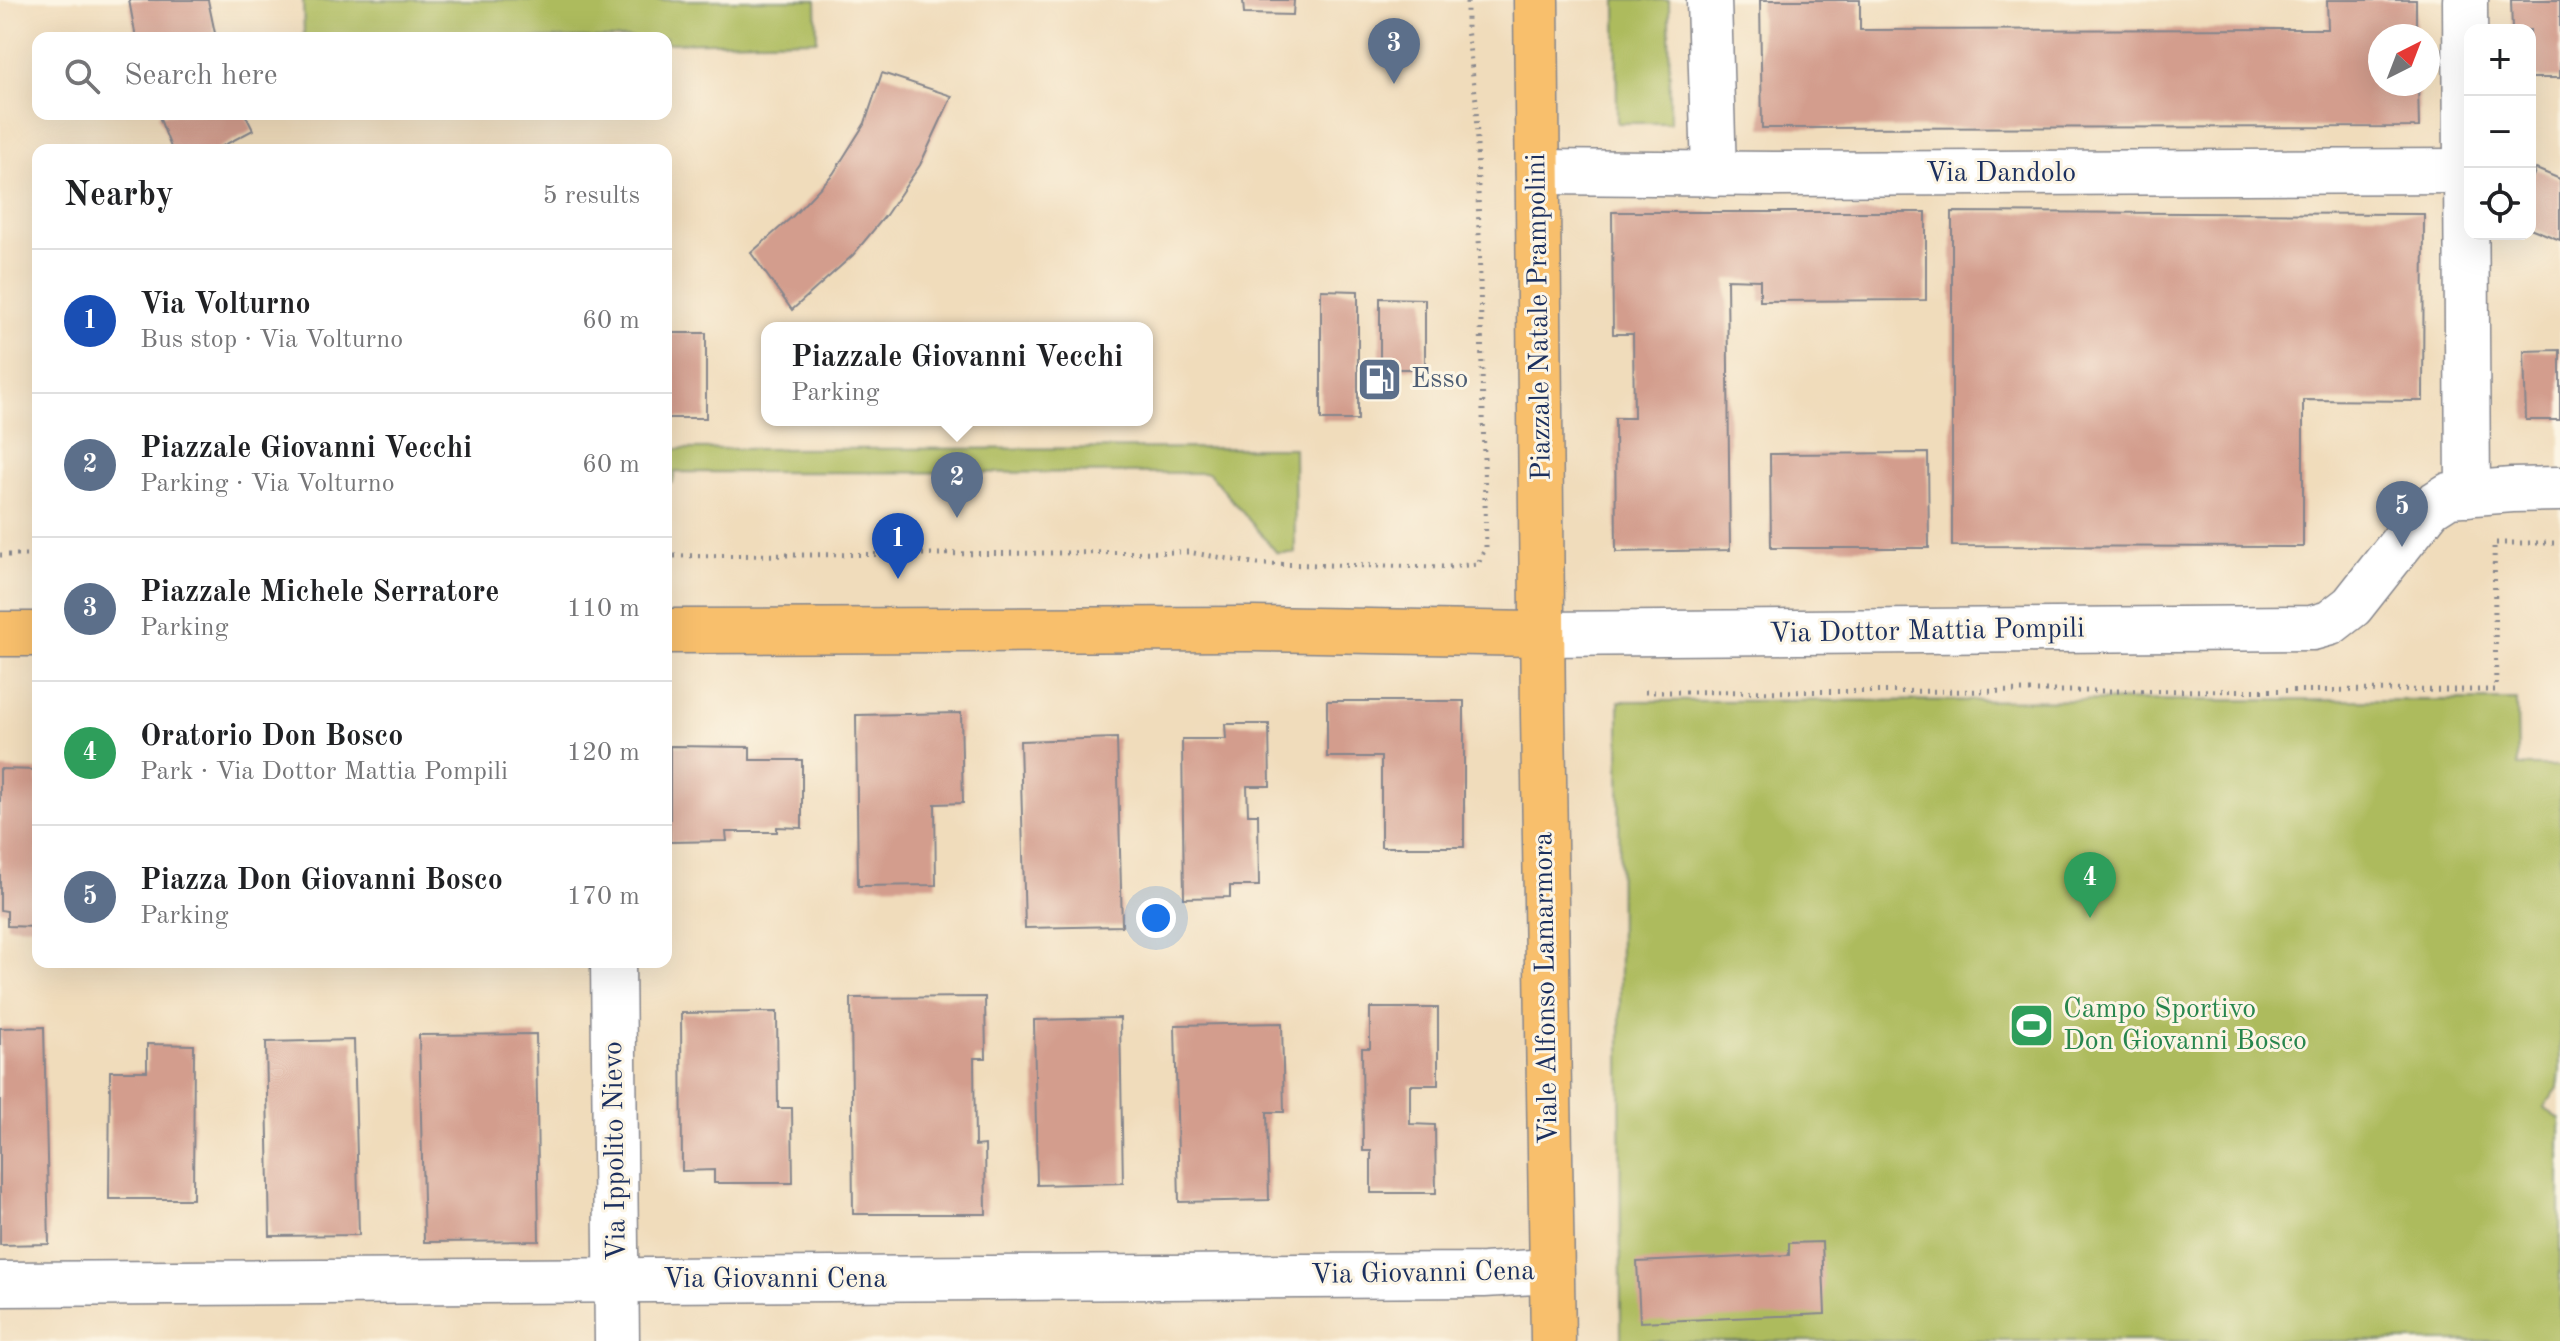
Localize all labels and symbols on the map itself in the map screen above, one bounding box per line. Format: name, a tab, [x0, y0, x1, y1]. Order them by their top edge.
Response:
pin: 3	[1368, 18, 1420, 84]
north arrow	[2368, 24, 2440, 96]
street label: Piazzale Natale Prampolini	[1523, 153, 1557, 481]
street label: Via Dandolo	[1926, 160, 2076, 188]
fuel station icon: Esso	[1356, 356, 1404, 404]
place label: Esso	[1411, 366, 1469, 394]
pin: 2	[931, 452, 983, 518]
pin: 5	[2376, 481, 2428, 547]
pin: 1	[872, 513, 924, 579]
street label: Via Dottor Mattia Pompili	[1769, 615, 2085, 649]
street label: Viale Alfonso Lamarmora	[1530, 831, 1564, 1145]
pin: 4	[2064, 852, 2116, 918]
your location	[1136, 898, 1176, 938]
place label: Campo Sportivo Don Giovanni Bosco	[2063, 996, 2307, 1056]
sports icon: Campo Sportivo Don Giovanni Bosco	[2008, 1002, 2056, 1050]
street label: Via Ippolito Nievo	[600, 1041, 632, 1261]
street label: Via Giovanni Cena	[1311, 1258, 1535, 1290]
street label: Via Giovanni Cena	[663, 1266, 887, 1294]

